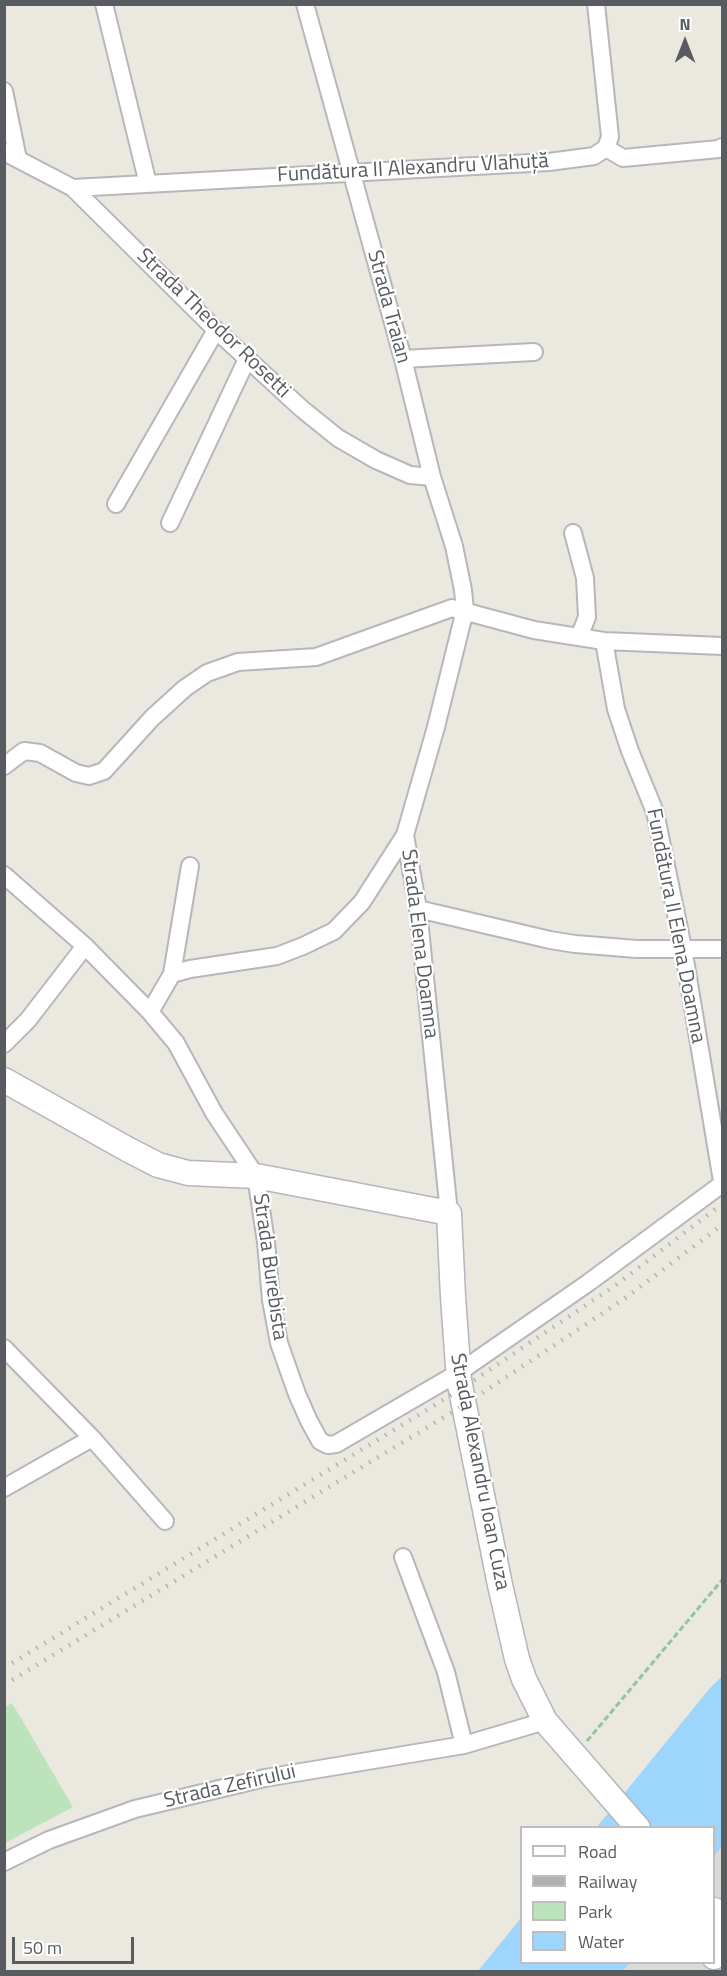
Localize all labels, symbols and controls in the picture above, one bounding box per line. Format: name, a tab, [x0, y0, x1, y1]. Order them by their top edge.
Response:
north arrow	[655, 12, 715, 72]
text: N	[679, 12, 691, 36]
street label: Fundătura II Alexandru Vlahuță	[277, 149, 549, 189]
street label: Strada Theodor Rosetti	[131, 244, 295, 404]
street label: Strada Traian	[361, 248, 415, 366]
street label: Fundătura II Elena Doamna	[640, 806, 710, 1046]
street label: Strada Elena Doamna	[395, 848, 443, 1040]
street label: Strada Burebista	[246, 1192, 292, 1342]
street label: Strada Alexandru Ioan Cuza	[444, 1351, 514, 1593]
street label: Strada Zefirului	[161, 1760, 299, 1814]
legend	[520, 1826, 715, 1964]
text: Road	[578, 1838, 617, 1865]
text: Railway	[578, 1868, 637, 1895]
text: Park	[578, 1898, 612, 1925]
scale bar	[15, 1925, 136, 1963]
text: Water	[578, 1928, 624, 1955]
text: 50 m	[23, 1934, 62, 1961]

